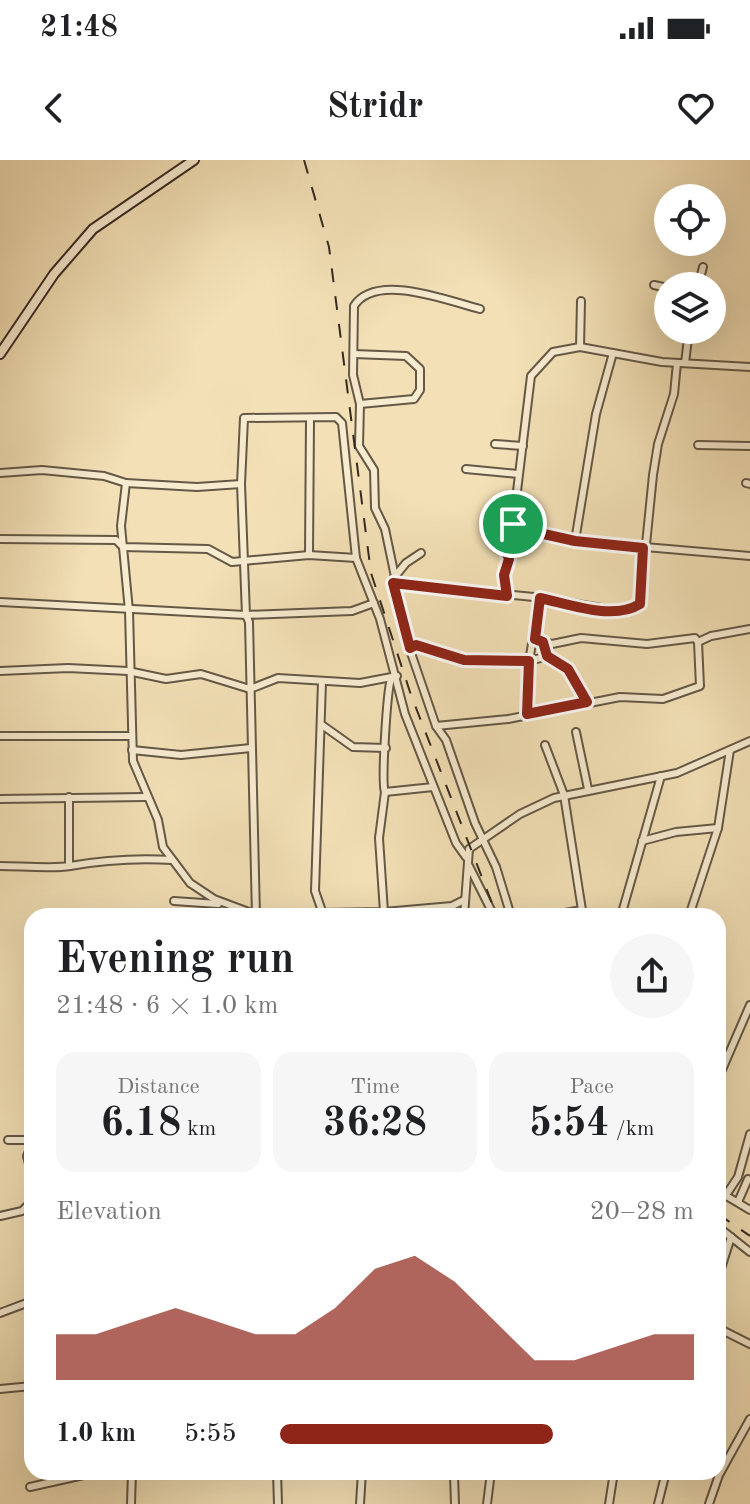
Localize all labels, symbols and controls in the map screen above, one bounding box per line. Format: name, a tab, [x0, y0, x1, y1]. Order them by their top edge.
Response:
text: 21:48	[40, 13, 118, 43]
icon: back	[32, 86, 76, 130]
icon: heart	[674, 86, 718, 130]
text: Stridr	[327, 90, 423, 126]
map controls	[654, 184, 726, 344]
button: locate	[654, 184, 726, 256]
button: layers	[654, 272, 726, 344]
pin	[479, 490, 547, 558]
icon: arrive	[491, 502, 535, 546]
button: share	[610, 934, 694, 1018]
text: Evening run	[56, 938, 294, 982]
text: 21:48 · 6 × 1.0 km	[56, 993, 278, 1019]
text: Distance	[117, 1076, 200, 1098]
text: Time	[350, 1076, 400, 1098]
text: Pace	[569, 1076, 614, 1098]
text: 6.18	[100, 1105, 181, 1145]
text: 36:28	[323, 1105, 427, 1145]
text: 5:54	[529, 1105, 610, 1145]
text: km	[181, 1118, 216, 1140]
text: /km	[610, 1118, 655, 1140]
text: Elevation	[56, 1199, 162, 1225]
text: 20–28 m	[590, 1199, 694, 1225]
text: 1.0 km	[56, 1421, 136, 1447]
text: 5:55	[184, 1421, 237, 1447]

